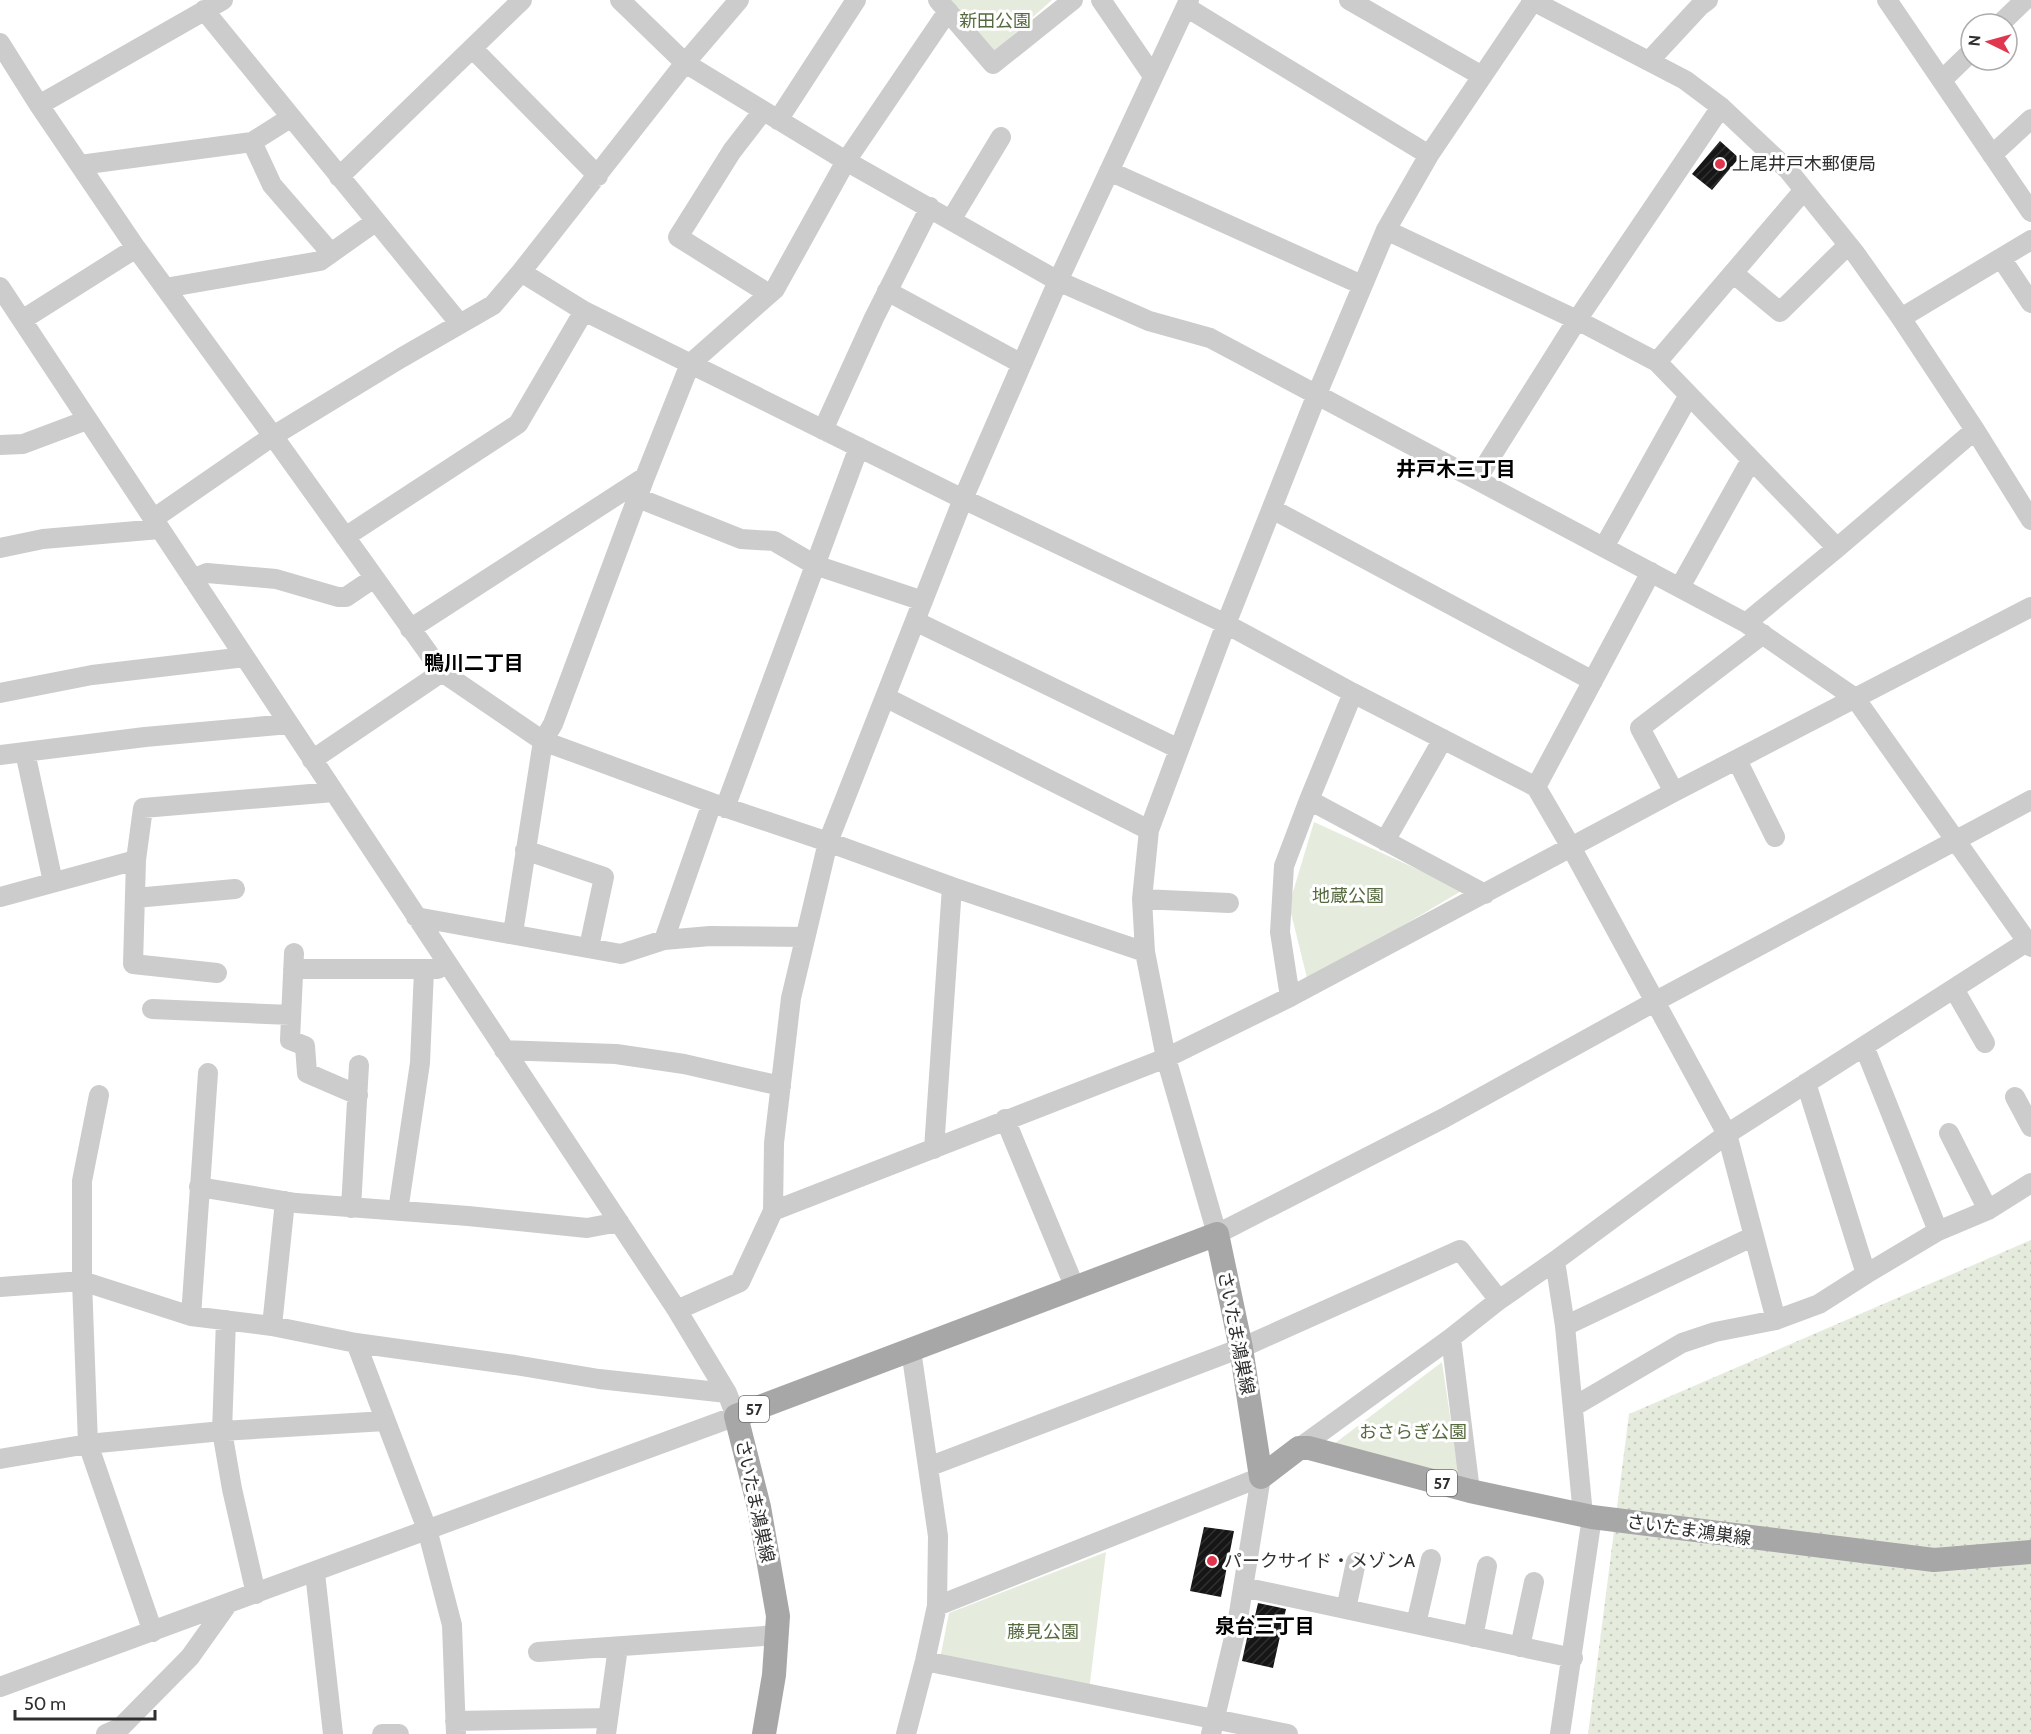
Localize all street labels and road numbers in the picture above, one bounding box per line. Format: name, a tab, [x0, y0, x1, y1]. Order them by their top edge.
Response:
street label: さいたま鴻巣線	[1213, 1269, 1259, 1397]
road number: 57	[739, 1396, 769, 1422]
street label: さいたま鴻巣線	[731, 1437, 779, 1565]
road number: 57	[1427, 1470, 1457, 1496]
street label: さいたま鴻巣線	[1625, 1510, 1753, 1550]

